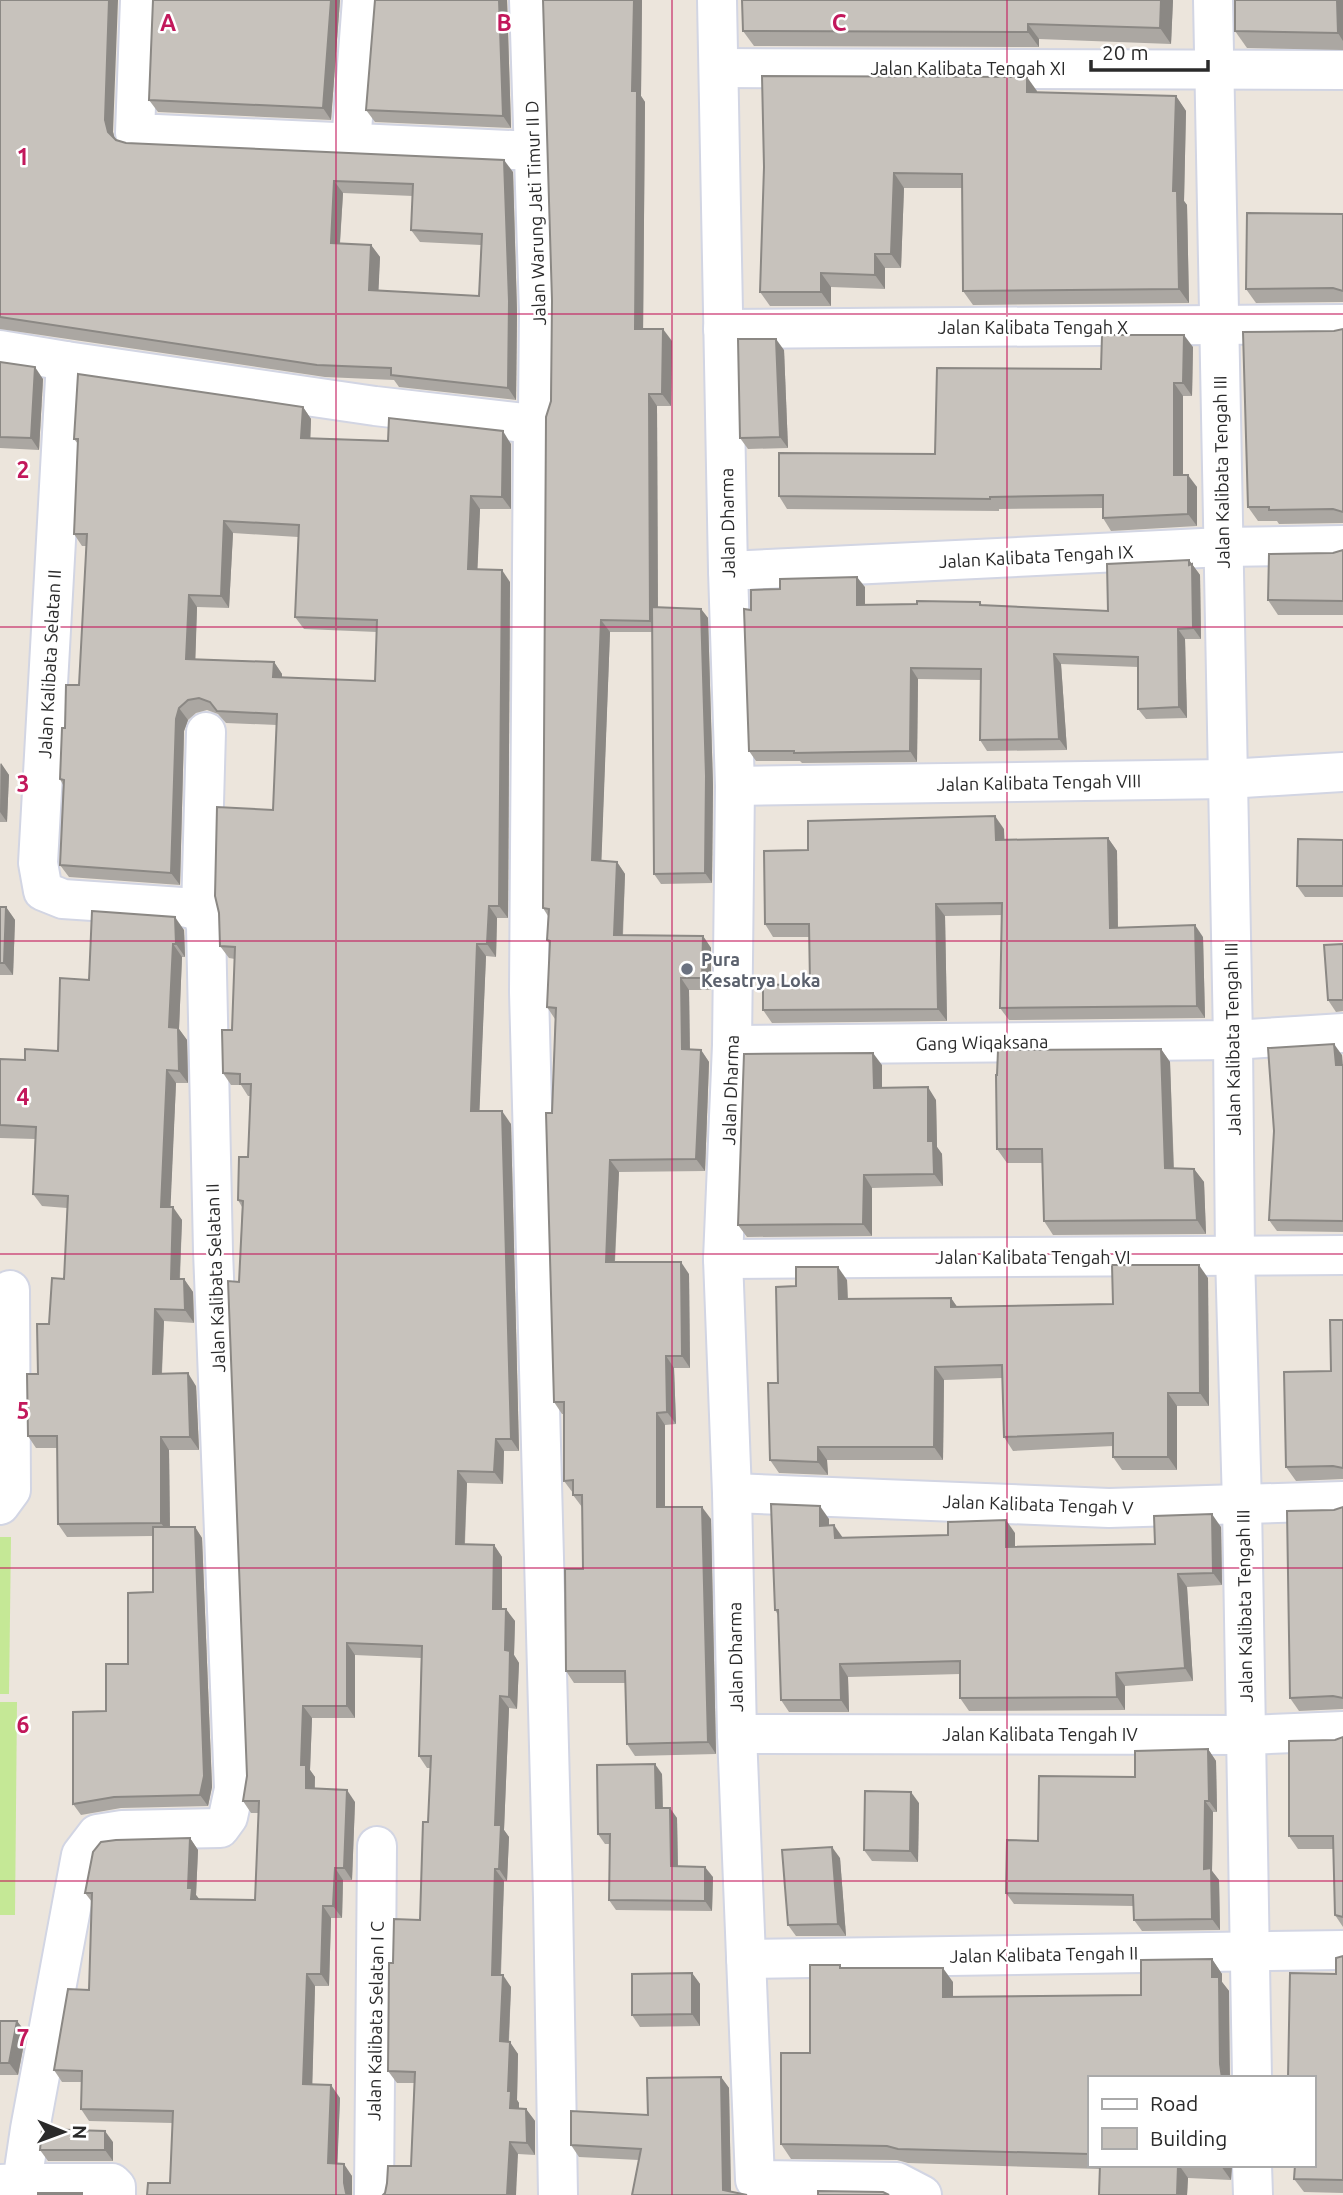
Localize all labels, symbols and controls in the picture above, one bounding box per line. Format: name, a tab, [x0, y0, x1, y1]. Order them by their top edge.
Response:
text: A	[160, 10, 176, 35]
text: B	[496, 10, 512, 35]
text: C	[832, 10, 847, 35]
scale bar	[1091, 28, 1208, 72]
text: 20 m	[1102, 40, 1149, 64]
street label: Jalan Kalibata Tengah XI	[870, 58, 1066, 78]
street label: Jalan Warung Jati Timur II D	[521, 100, 549, 326]
text: 1	[17, 144, 29, 169]
street label: Jalan Kalibata Tengah X	[938, 317, 1128, 337]
street label: Jalan Kalibata Tengah III	[1209, 375, 1233, 569]
text: 2	[17, 457, 29, 482]
street label: Jalan Dharma	[716, 468, 738, 578]
street label: Jalan Kalibata Tengah IX	[938, 541, 1134, 571]
street label: Jalan Kalibata Selatan II	[34, 569, 64, 759]
street label: Jalan Kalibata Tengah VIII	[937, 770, 1141, 794]
text: 3	[17, 771, 29, 796]
street label: Jalan Kalibata Tengah III	[1220, 942, 1244, 1136]
place label: Pura Kesatrya Loka	[701, 949, 821, 990]
marker: Pura Kesatrya Loka	[679, 961, 695, 977]
street label: Gang Wiqaksana	[915, 1031, 1049, 1053]
street label: Jalan Dharma	[718, 1035, 742, 1145]
text: 4	[17, 1084, 30, 1109]
street label: Jalan Kalibata Selatan II	[202, 1183, 228, 1373]
street label: Jalan Kalibata Tengah VI	[935, 1247, 1131, 1267]
text: 5	[17, 1398, 29, 1423]
street label: Jalan Kalibata Tengah V	[942, 1491, 1134, 1517]
street label: Jalan Kalibata Tengah III	[1232, 1509, 1256, 1703]
street label: Jalan Dharma	[724, 1602, 746, 1712]
text: 6	[17, 1712, 30, 1737]
street label: Jalan Kalibata Tengah IV	[942, 1724, 1138, 1744]
street label: Jalan Kalibata Selatan I C	[363, 1921, 387, 2121]
street label: Jalan Kalibata Tengah II	[950, 1942, 1138, 1966]
text: 7	[17, 2025, 29, 2050]
legend	[1088, 2076, 1315, 2167]
text: Road	[1150, 2091, 1198, 2115]
north arrow	[28, 2097, 98, 2167]
text: N	[69, 2125, 91, 2140]
text: Building	[1150, 2126, 1227, 2150]

